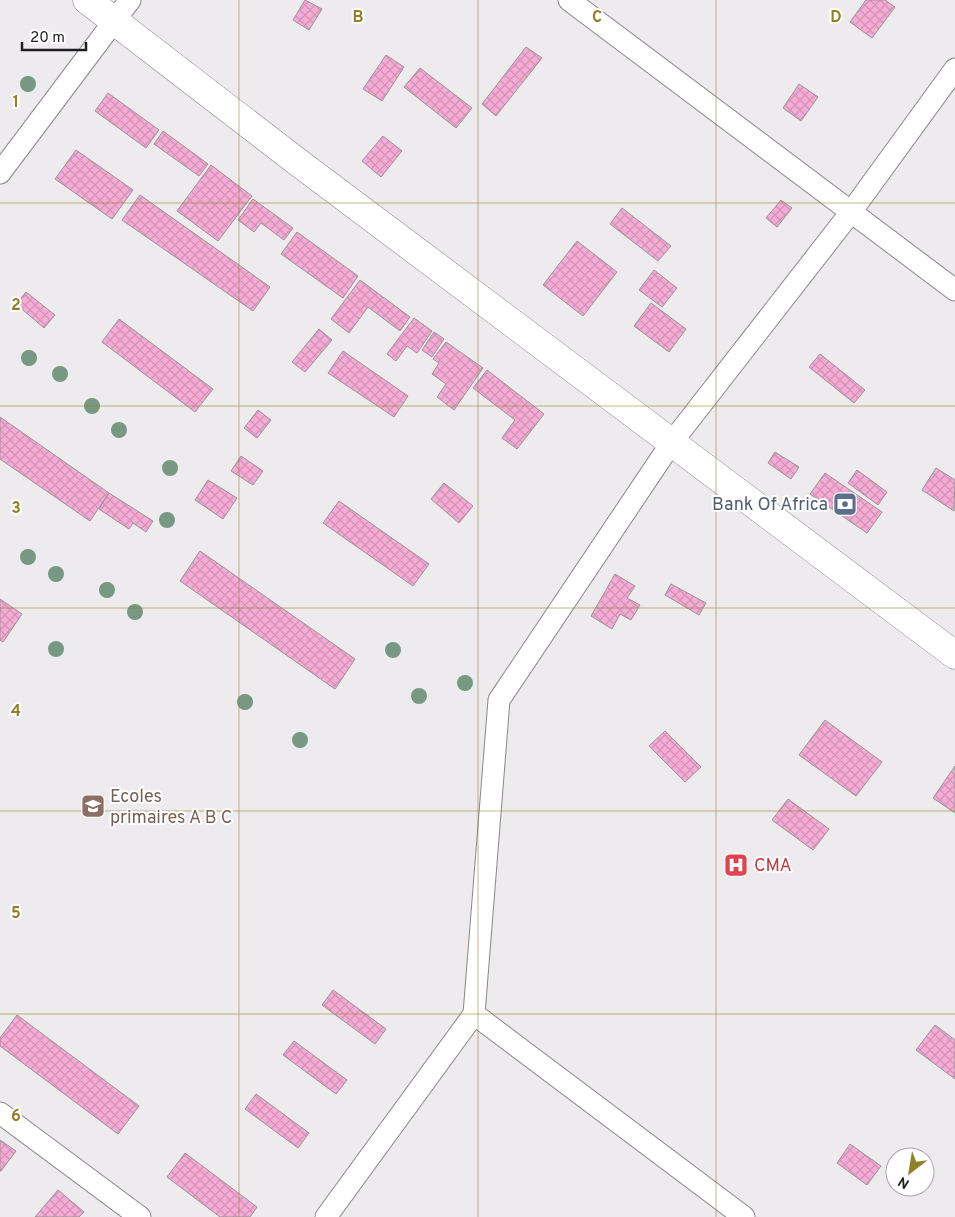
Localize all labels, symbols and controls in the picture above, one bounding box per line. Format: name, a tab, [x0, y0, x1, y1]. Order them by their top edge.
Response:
text: B	[352, 8, 364, 28]
text: C	[592, 8, 602, 28]
text: D	[830, 8, 842, 28]
scale bar	[22, 20, 86, 52]
text: 20 m	[30, 29, 65, 48]
text: 1	[13, 93, 19, 113]
text: 2	[11, 296, 21, 316]
bank icon: Bank Of Africa	[832, 491, 858, 517]
place label: Bank Of Africa	[712, 494, 828, 517]
text: 3	[11, 499, 21, 519]
text: 4	[11, 702, 21, 722]
place label: Ecoles primaires A B C	[110, 786, 232, 830]
school or university icon: Ecoles primaires A B C	[80, 793, 106, 819]
hospital icon: CMA	[723, 852, 749, 878]
place label: CMA	[754, 855, 792, 878]
text: 5	[11, 904, 21, 924]
text: 6	[11, 1107, 21, 1127]
north arrow	[885, 1147, 935, 1197]
text: N	[895, 1172, 913, 1192]

